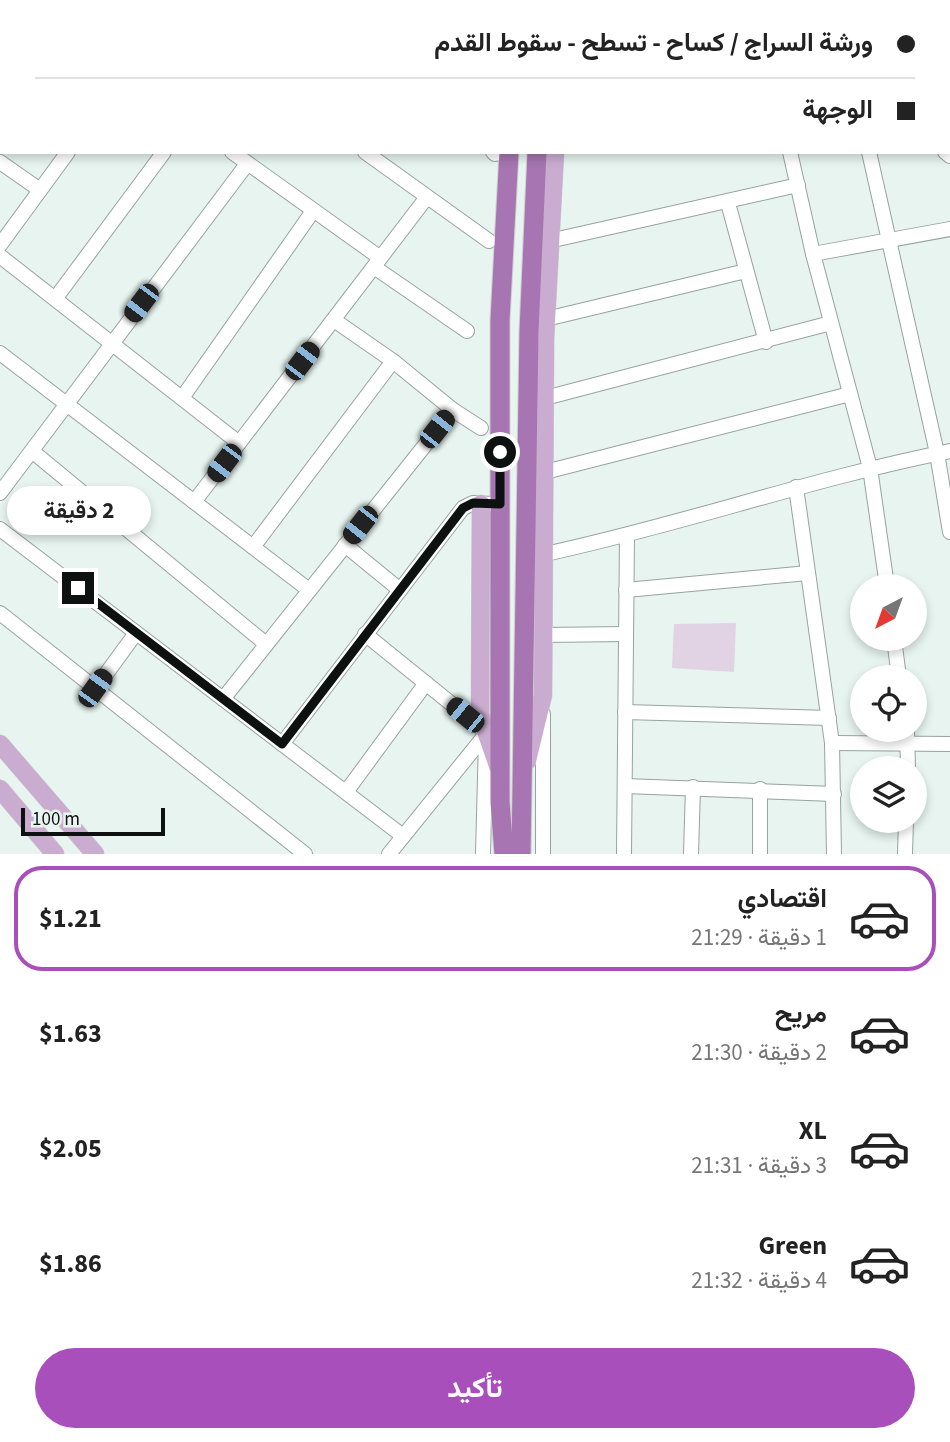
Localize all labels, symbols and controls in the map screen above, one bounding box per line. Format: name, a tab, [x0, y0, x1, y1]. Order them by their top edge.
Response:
text: ورشة السراج / كساح - تسطح - سقوط القدم	[434, 24, 873, 61]
text: الوجهة	[802, 91, 873, 128]
car	[120, 280, 163, 326]
car	[281, 338, 324, 384]
car	[416, 406, 459, 452]
route start	[484, 436, 516, 468]
car	[203, 440, 246, 486]
callout: 2 دقيقة	[6, 486, 150, 536]
text: 2 دقيقة	[44, 494, 115, 527]
car	[339, 502, 382, 548]
route end	[62, 572, 94, 604]
north arrow	[850, 574, 928, 651]
map controls	[850, 574, 927, 833]
car	[75, 665, 116, 711]
button: locate	[850, 665, 927, 742]
car	[443, 694, 488, 736]
button: layers	[850, 756, 927, 833]
scale bar	[21, 805, 164, 837]
text: 100 m	[32, 806, 80, 833]
text: اقتصادي	[738, 880, 827, 917]
icon: car	[848, 887, 911, 950]
text: $1.21	[39, 900, 102, 937]
text: 1 دقيقة · 21:29	[691, 921, 827, 954]
text: مريح	[775, 995, 827, 1032]
icon: car	[848, 1002, 911, 1065]
text: $1.63	[39, 1015, 102, 1052]
text: 2 دقيقة · 21:30	[691, 1036, 827, 1069]
text: XL	[799, 1112, 827, 1149]
icon: car	[848, 1117, 911, 1180]
text: $2.05	[39, 1130, 102, 1167]
text: 3 دقيقة · 21:31	[691, 1149, 827, 1182]
text: Green	[759, 1227, 827, 1264]
icon: car	[848, 1232, 911, 1295]
text: $1.86	[39, 1245, 102, 1282]
text: 4 دقيقة · 21:32	[691, 1264, 827, 1297]
button: تأكيد	[35, 1348, 915, 1428]

